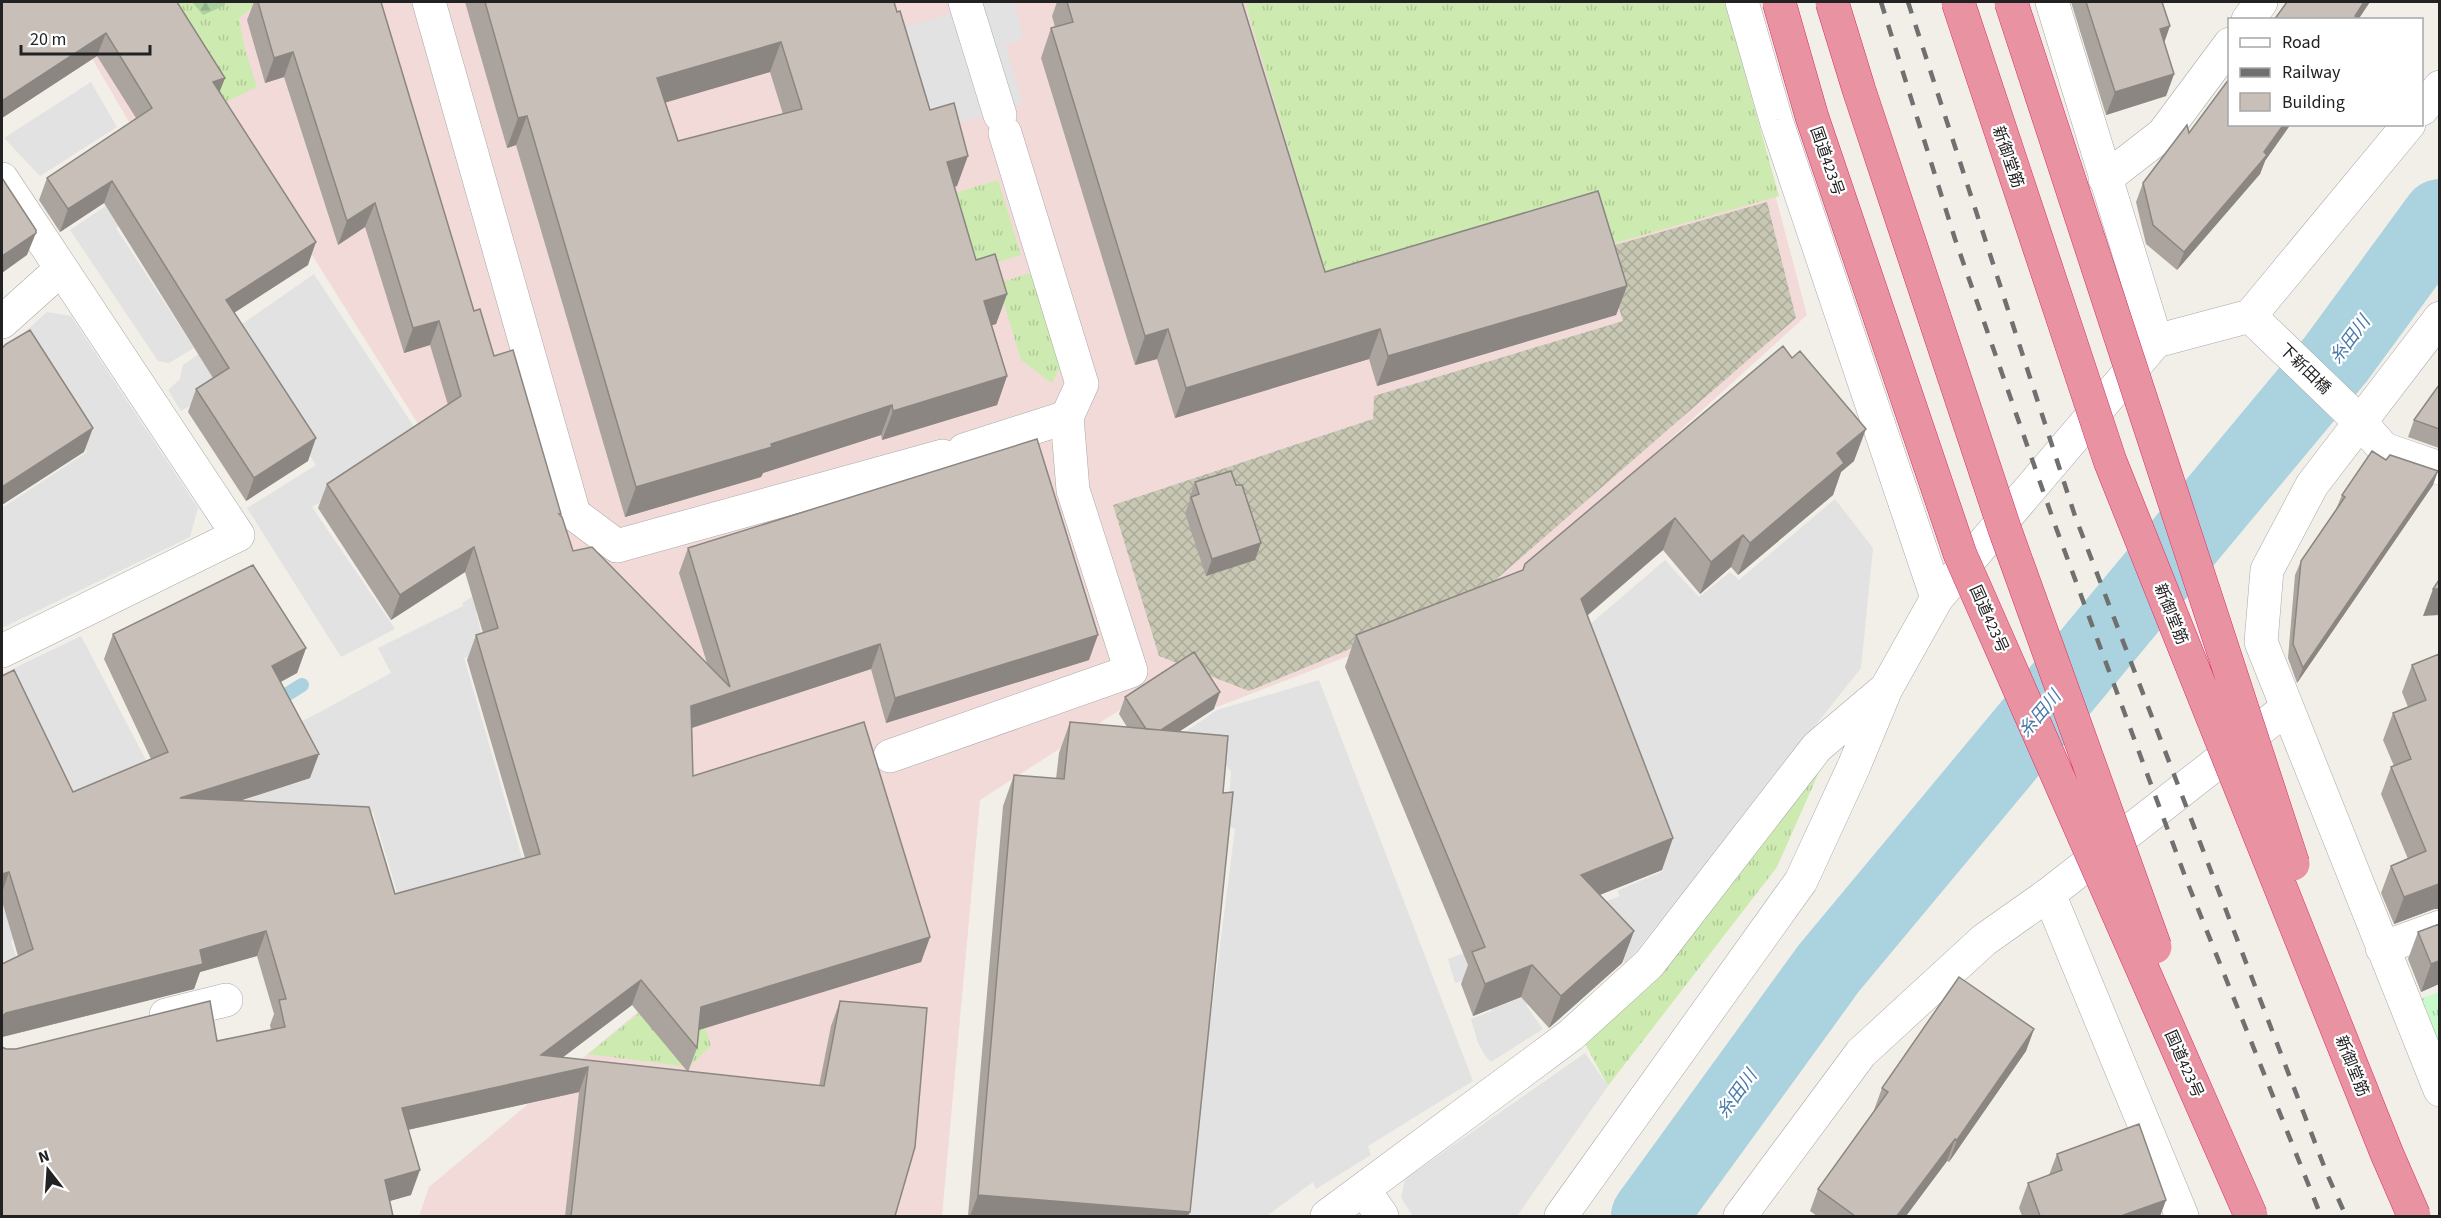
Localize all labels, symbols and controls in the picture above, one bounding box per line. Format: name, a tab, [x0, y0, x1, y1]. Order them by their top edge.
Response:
scale bar	[21, 18, 150, 56]
legend	[2228, 18, 2423, 126]
text: 20 m	[30, 27, 66, 52]
text: Road	[2282, 30, 2321, 55]
text: Railway	[2282, 60, 2341, 85]
text: Building	[2282, 90, 2345, 115]
street label: 国道423号	[1805, 123, 1849, 199]
street label: 新御堂筋	[1987, 123, 2029, 191]
water label: 糸田川	[2324, 309, 2377, 369]
street label: 下新田橋	[2274, 339, 2336, 399]
street label: 新御堂筋	[2149, 580, 2193, 648]
street label: 国道423号	[1964, 582, 2014, 656]
water label: 糸田川	[2013, 684, 2068, 743]
street label: 国道423号	[2159, 1027, 2209, 1101]
street label: 新御堂筋	[2330, 1032, 2374, 1100]
water label: 糸田川	[1711, 1063, 1764, 1123]
north arrow	[18, 1140, 78, 1200]
text: N	[36, 1145, 52, 1169]

